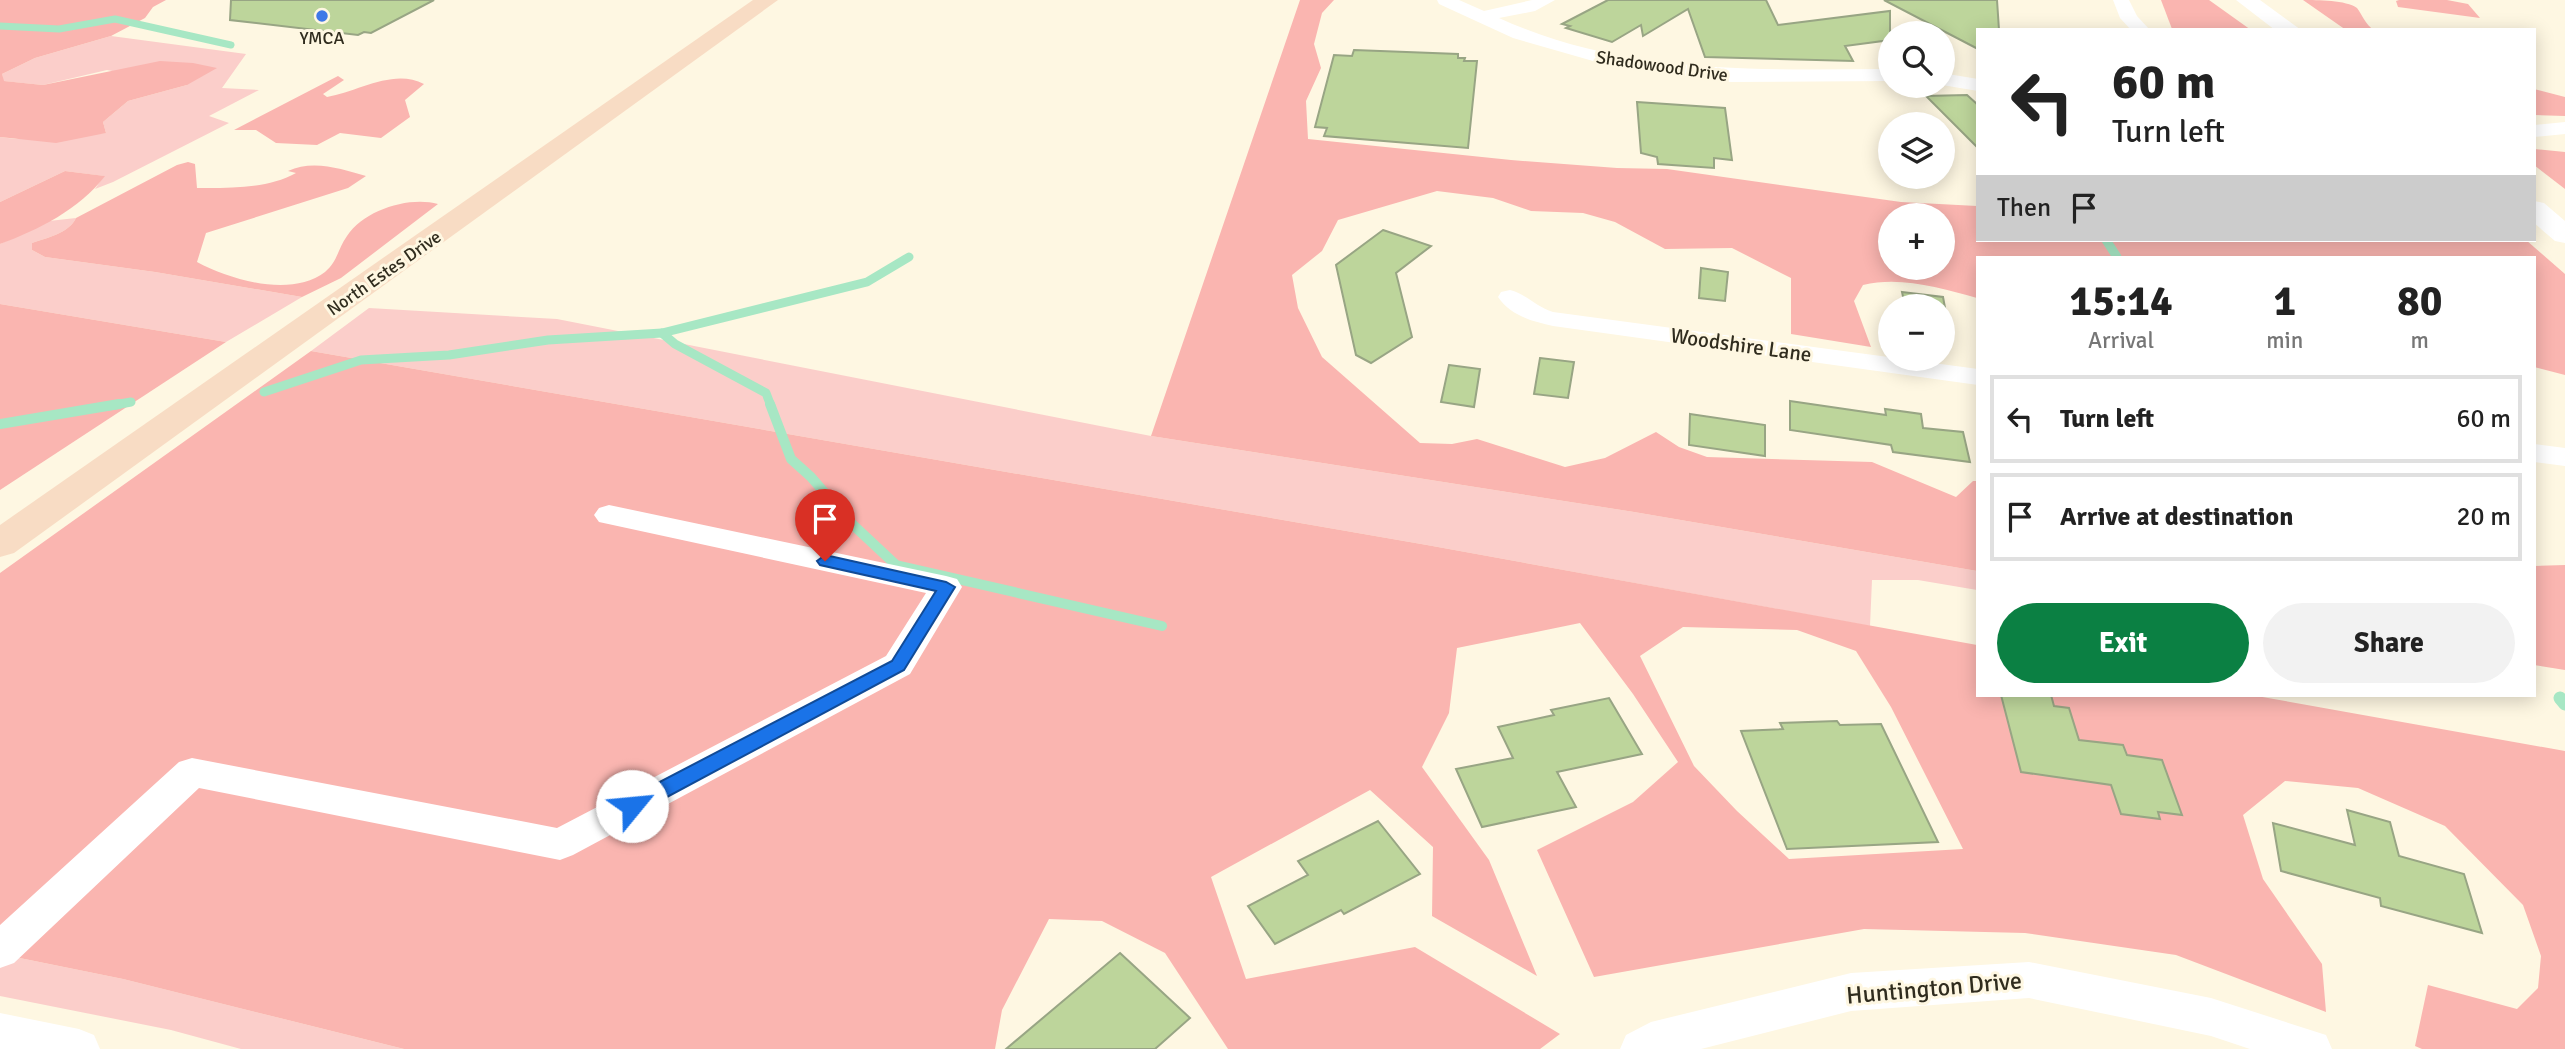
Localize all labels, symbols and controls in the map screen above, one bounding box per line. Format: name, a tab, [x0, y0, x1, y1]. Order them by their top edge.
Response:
marker: YMCA	[314, 8, 330, 24]
map controls	[1878, 21, 1955, 371]
button: search	[1878, 21, 1955, 98]
place label: YMCA	[300, 27, 344, 49]
street label: Shadowood Drive	[1595, 46, 1729, 86]
text: 60 m	[2112, 52, 2215, 112]
icon: left	[1997, 56, 2088, 147]
button: layers	[1878, 112, 1955, 189]
text: Turn left	[2112, 112, 2225, 151]
icon: arrive	[2065, 189, 2103, 227]
text: Then	[1997, 192, 2051, 224]
button: +	[1878, 203, 1955, 280]
street label: North Estes Drive	[323, 226, 445, 320]
text: 15:14	[2070, 276, 2173, 327]
text: 1	[2274, 276, 2296, 327]
text: 80	[2397, 276, 2442, 327]
button: −	[1878, 294, 1955, 371]
street label: Woodshire Lane	[1669, 322, 1813, 368]
text: Arrival	[2088, 326, 2154, 355]
text: min	[2266, 326, 2303, 355]
text: m	[2411, 326, 2429, 355]
icon: left	[2001, 400, 2039, 438]
text: Turn left	[2060, 403, 2154, 435]
text: 60 m	[2456, 403, 2511, 435]
pin	[795, 489, 855, 561]
icon: arrive	[2001, 498, 2039, 536]
icon: arrive	[806, 500, 844, 538]
text: Arrive at destination	[2060, 501, 2293, 533]
text: 20 m	[2456, 501, 2511, 533]
button: Exit	[1997, 603, 2249, 683]
button: Share	[2263, 603, 2515, 683]
position arrow	[595, 769, 669, 843]
street label: Huntington Drive	[1845, 965, 2023, 1011]

